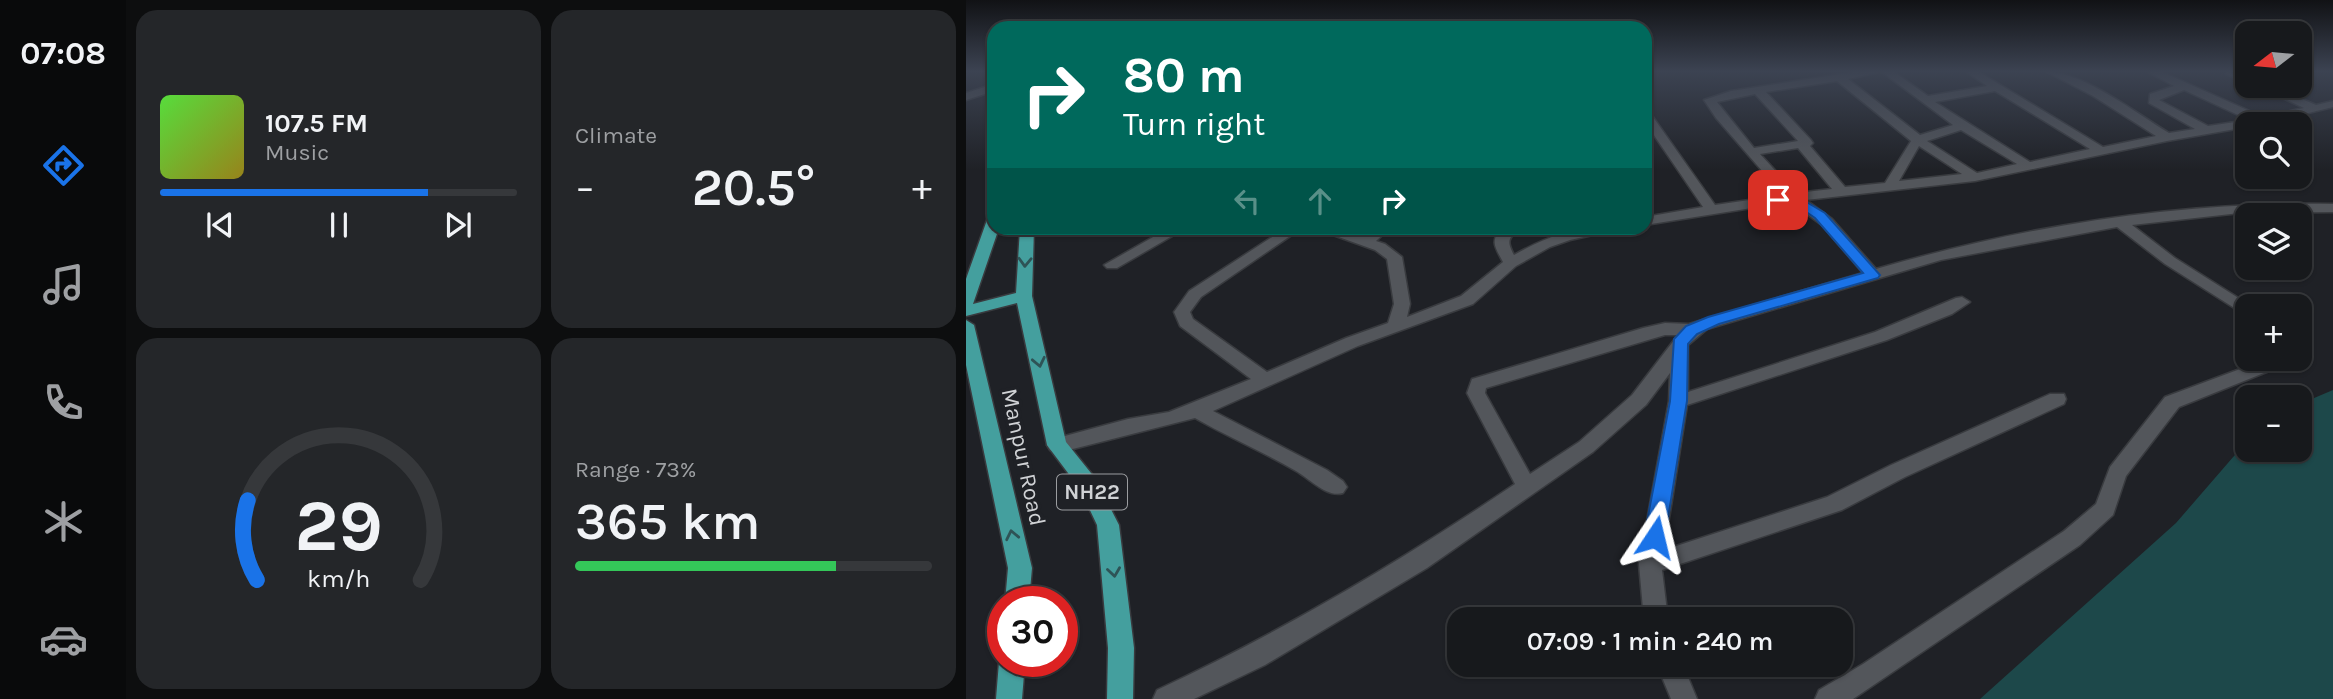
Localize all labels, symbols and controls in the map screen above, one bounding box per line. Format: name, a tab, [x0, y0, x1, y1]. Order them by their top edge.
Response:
north arrow	[2235, 21, 2312, 98]
map controls	[2235, 21, 2312, 462]
text: 07:08	[20, 35, 106, 72]
text: 80 m	[1123, 47, 1245, 104]
icon: right	[1008, 49, 1099, 140]
text: Turn right	[1123, 106, 1265, 143]
text: 107.5 FM	[265, 108, 368, 139]
button: search	[2235, 112, 2312, 189]
text: Climate	[575, 122, 657, 149]
text: Music	[265, 139, 329, 166]
icon: directions	[39, 141, 88, 190]
text: 20.5°	[692, 157, 815, 218]
text: −	[575, 165, 595, 210]
text: +	[912, 165, 932, 210]
pin	[1748, 170, 1808, 230]
icon: arrive	[1759, 181, 1797, 219]
icon: left	[1228, 182, 1266, 220]
icon: ahead	[1301, 182, 1339, 220]
icon: right	[1374, 182, 1412, 220]
button: layers	[2235, 203, 2312, 280]
icon: previous	[201, 206, 239, 244]
icon: pause	[320, 206, 358, 244]
icon: next	[439, 206, 477, 244]
one-way arrow	[1018, 256, 1033, 267]
icon: music	[39, 260, 88, 309]
button: +	[2235, 294, 2312, 371]
one-way arrow	[1030, 356, 1045, 368]
icon: phone	[39, 378, 88, 427]
button: −	[2235, 385, 2312, 462]
street label: Manpur Road	[996, 386, 1051, 528]
text: Range · 73%	[575, 456, 697, 483]
road number: NH22	[1057, 475, 1127, 510]
text: 29	[294, 483, 383, 568]
text: 365 km	[575, 491, 760, 552]
icon: climate	[39, 497, 88, 546]
position arrow	[1618, 500, 1692, 574]
one-way arrow	[1006, 529, 1021, 541]
text: km/h	[307, 563, 370, 592]
one-way arrow	[1106, 566, 1121, 578]
speed limit sign: 30	[987, 586, 1078, 677]
icon: car	[39, 615, 88, 664]
text: 07:09 · 1 min · 240 m	[1527, 626, 1773, 657]

